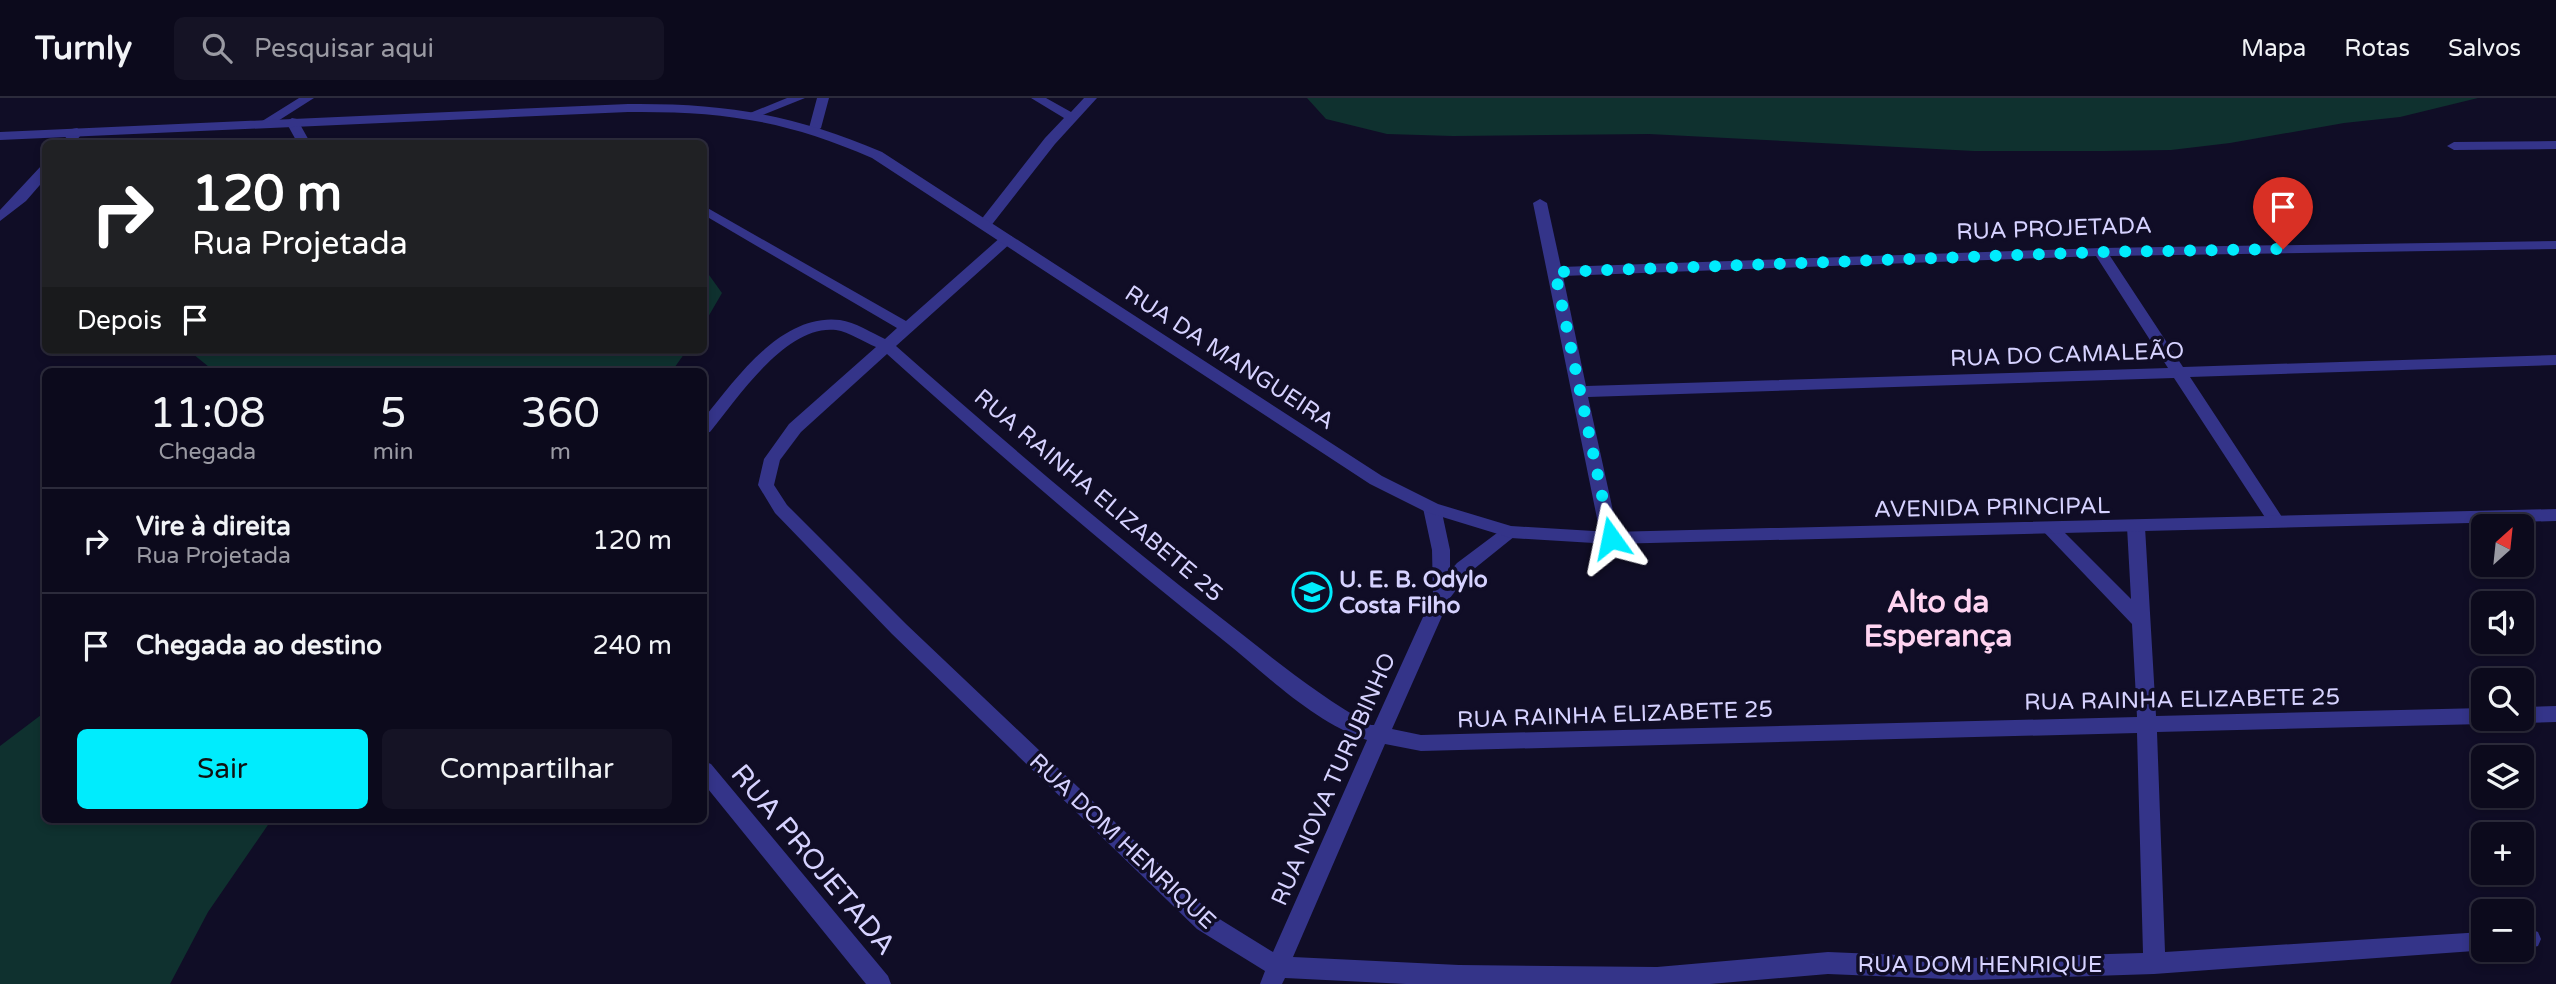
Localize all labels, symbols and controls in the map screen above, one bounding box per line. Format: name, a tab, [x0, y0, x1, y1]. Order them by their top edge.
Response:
search box	[174, 17, 664, 80]
text: Turnly	[35, 29, 132, 68]
icon: search	[198, 29, 236, 67]
text: Pesquisar aqui	[254, 33, 434, 64]
text: Mapa	[2241, 34, 2306, 63]
text: Rotas	[2344, 34, 2410, 63]
text: Salvos	[2448, 34, 2521, 63]
text: 120 m	[192, 165, 342, 224]
icon: right	[77, 168, 168, 259]
pin	[2253, 177, 2313, 249]
icon: arrive	[2264, 188, 2302, 226]
street label: RUA PROJETADA	[1956, 212, 2152, 246]
text: Rua Projetada	[192, 225, 408, 263]
street label: RUA DA MANGUEIRA	[1120, 280, 1339, 436]
icon: arrive	[176, 301, 214, 339]
text: Depois	[77, 305, 162, 336]
street label: RUA DO CAMALEÃO	[1949, 337, 2185, 373]
street label: RUA RAINHA ELIZABETE 25	[968, 383, 1228, 608]
text: 11:08	[149, 388, 266, 439]
text: 5	[380, 388, 406, 439]
text: 360	[521, 388, 600, 439]
text: Chegada	[158, 438, 256, 466]
text: min	[373, 438, 414, 466]
text: m	[550, 438, 571, 466]
street label: AVENIDA PRINCIPAL	[1874, 492, 2110, 524]
position arrow	[1574, 501, 1648, 575]
text: Vire à direita	[136, 511, 291, 542]
north arrow	[2471, 514, 2534, 578]
map controls	[2471, 514, 2534, 962]
icon: right	[77, 522, 115, 560]
text: 120 m	[592, 525, 672, 556]
text: Rua Projetada	[136, 542, 291, 570]
place label: U. E. B. Odylo Costa Filho	[1339, 566, 1488, 620]
school or university icon: U. E. B. Odylo Costa Filho	[1291, 571, 1333, 613]
district label: Alto da Esperança	[1864, 584, 2012, 655]
button: sound	[2471, 591, 2534, 654]
icon: arrive	[77, 627, 115, 665]
text: Chegada ao destino	[136, 630, 382, 661]
text: 240 m	[592, 630, 672, 661]
street label: RUA NOVA TURUBINHO	[1265, 649, 1402, 910]
button: search	[2471, 668, 2534, 731]
street label: RUA RAINHA ELIZABETE 25	[2024, 683, 2340, 717]
street label: RUA RAINHA ELIZABETE 25	[1457, 695, 1773, 735]
button: Sair	[77, 729, 368, 809]
button: Compartilhar	[382, 729, 672, 809]
button: layers	[2471, 745, 2534, 808]
street label: RUA DOM HENRIQUE	[1023, 748, 1221, 935]
street label: RUA PROJETADA	[724, 757, 903, 962]
button: +	[2471, 822, 2534, 885]
button: −	[2471, 899, 2534, 962]
street label: RUA DOM HENRIQUE	[1858, 951, 2102, 979]

